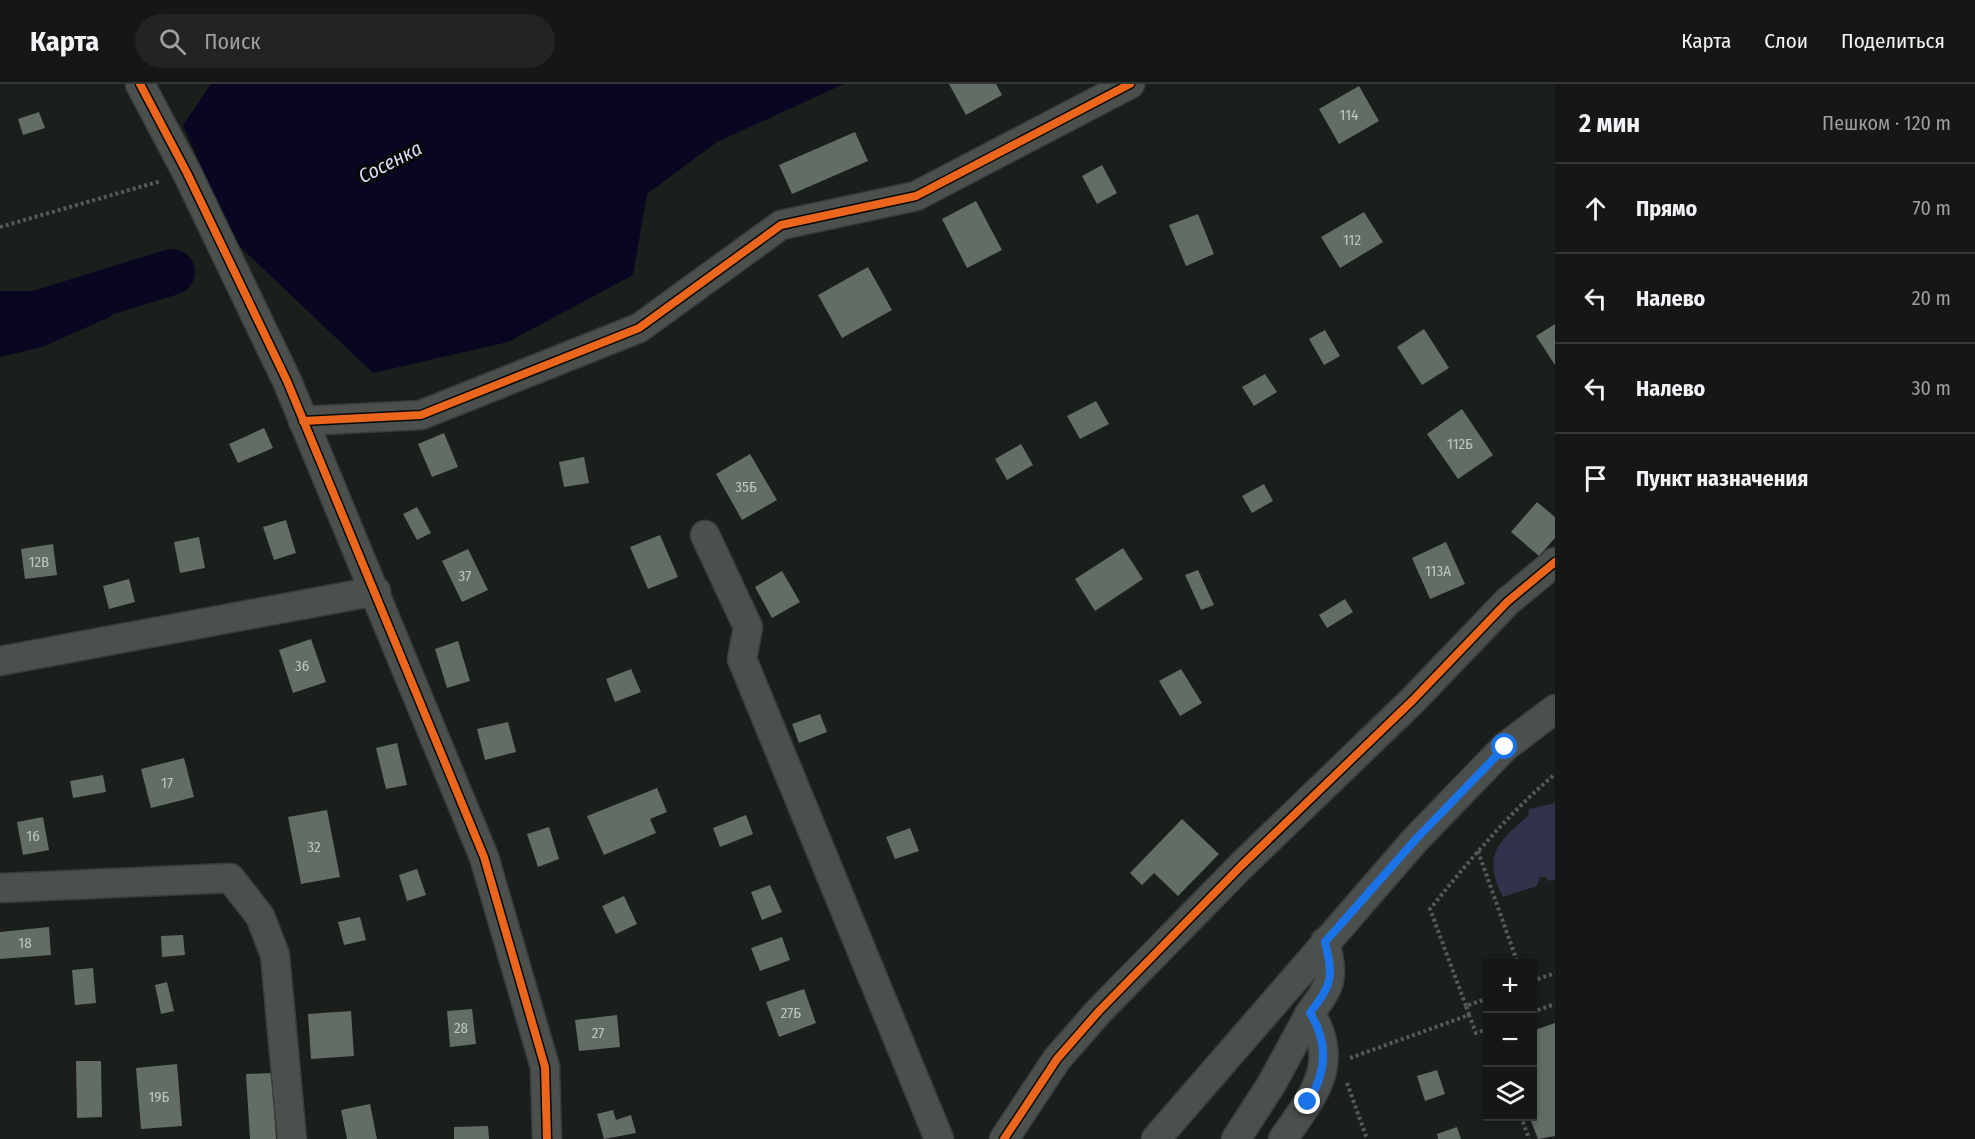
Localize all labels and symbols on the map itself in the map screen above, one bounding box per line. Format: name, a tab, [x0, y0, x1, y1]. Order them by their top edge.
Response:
house number: 114	[1340, 106, 1358, 124]
water label: Сосенка	[354, 136, 426, 188]
house number: 112	[1343, 231, 1361, 249]
house number: 112Б	[1447, 435, 1473, 453]
house number: 35Б	[735, 478, 757, 496]
house number: 12В	[29, 553, 49, 571]
house number: 113А	[1425, 562, 1451, 580]
house number: 37	[459, 567, 471, 585]
house number: 36	[295, 657, 309, 675]
route start	[1491, 733, 1517, 759]
house number: 17	[161, 774, 173, 792]
house number: 16	[26, 827, 40, 845]
house number: 32	[307, 838, 321, 856]
house number: 18	[18, 934, 32, 952]
house number: 27Б	[781, 1004, 801, 1022]
house number: 28	[454, 1019, 468, 1037]
house number: 27	[592, 1024, 604, 1042]
house number: 19Б	[148, 1088, 170, 1106]
route end	[1294, 1088, 1320, 1114]

